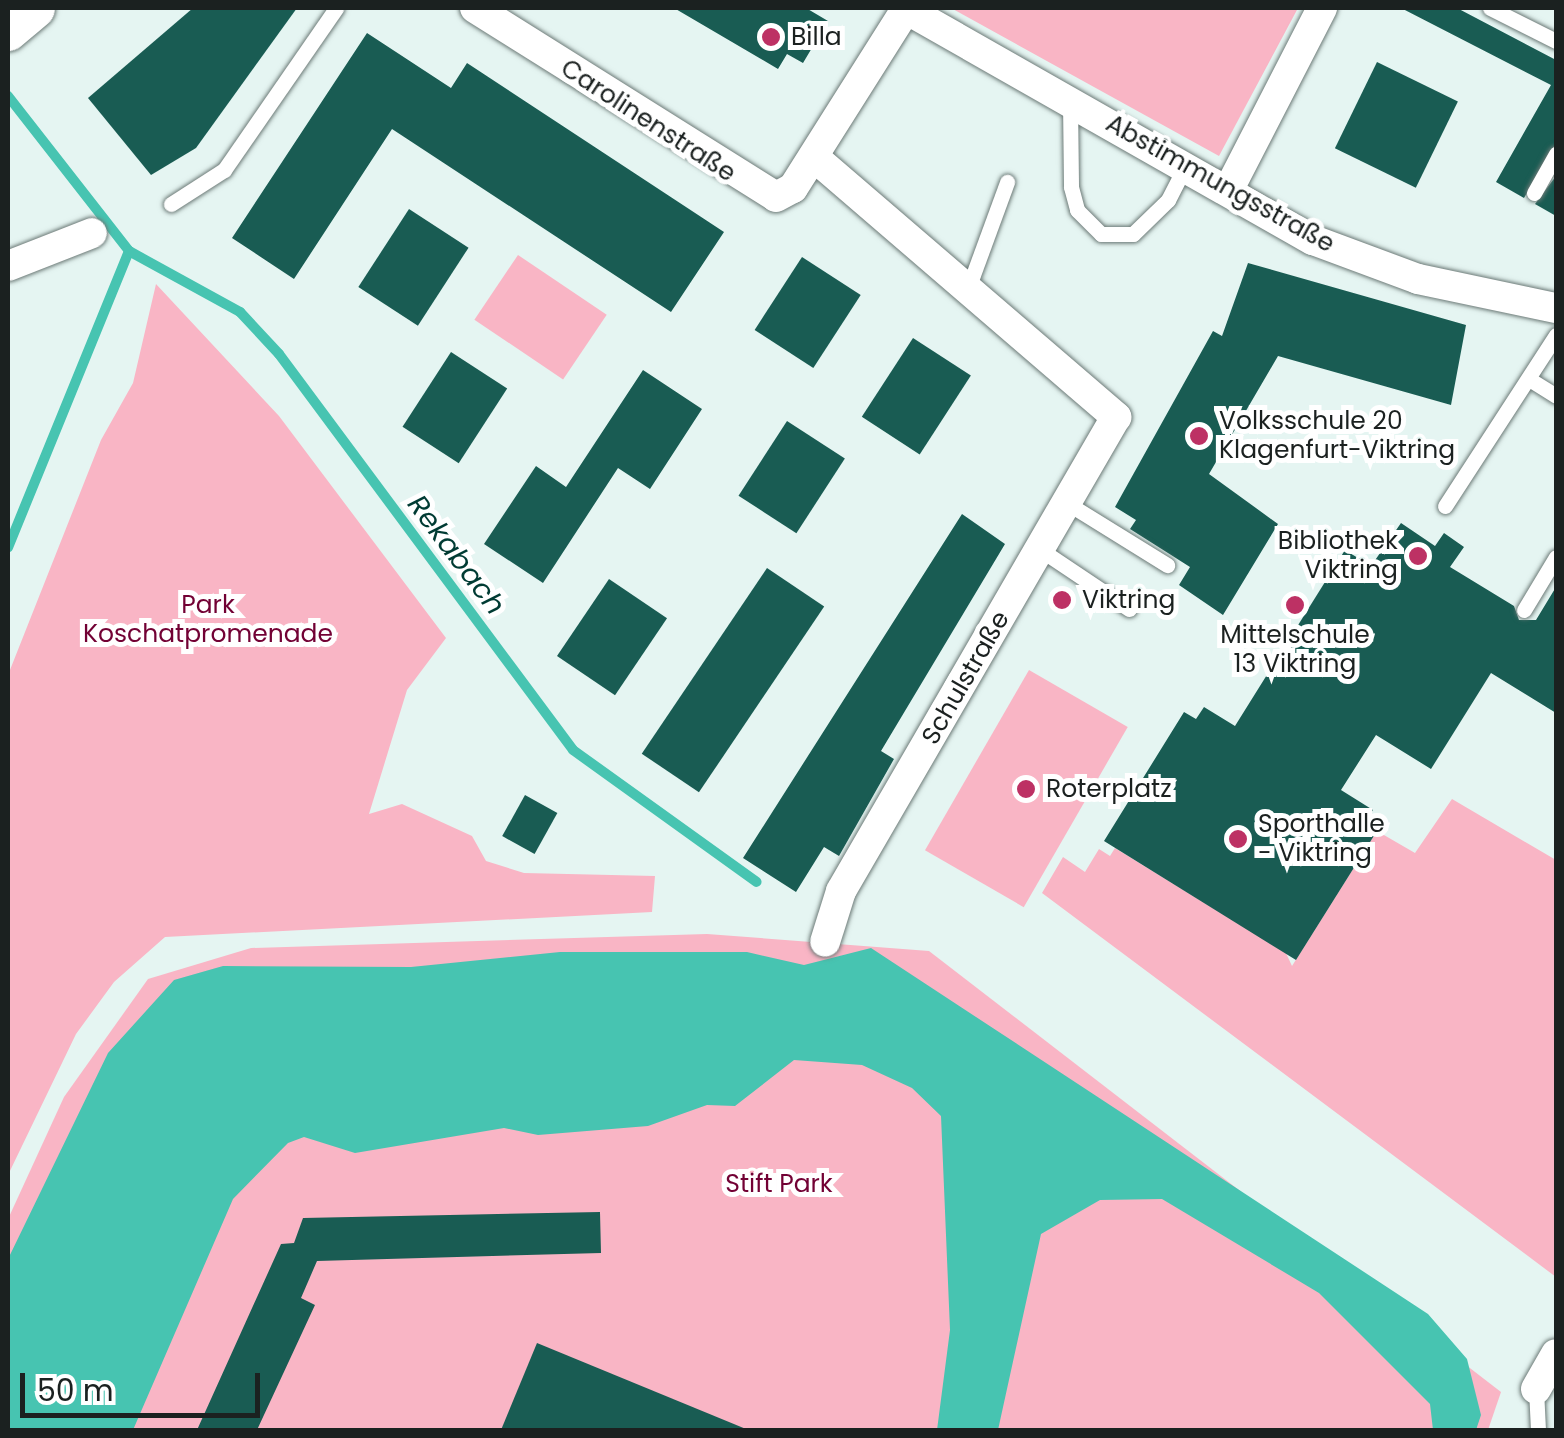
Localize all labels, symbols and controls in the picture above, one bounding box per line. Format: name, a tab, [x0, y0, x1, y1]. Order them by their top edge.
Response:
place label: Billa	[791, 22, 842, 52]
marker: Billa	[760, 26, 782, 48]
street label: Carolinenstraße	[555, 53, 741, 189]
street label: Abstimmungsstraße	[1101, 109, 1339, 259]
place label: Volksschule 20 Klagenfurt-Viktring	[1219, 407, 1455, 466]
marker: Volksschule 20 Klagenfurt-Viktring	[1188, 425, 1210, 447]
water label: Rekabach	[400, 489, 512, 621]
place label: Bibliothek Viktring	[1278, 527, 1398, 586]
marker: Bibliothek Viktring	[1407, 545, 1429, 567]
place label: Viktring	[1082, 585, 1175, 615]
marker: Viktring	[1051, 589, 1073, 611]
park label: Park Koschatpromenade	[83, 591, 333, 650]
marker: Mittelschule 13 Viktring	[1284, 594, 1306, 616]
street label: Schulstraße	[916, 606, 1016, 750]
place label: Mittelschule 13 Viktring	[1220, 621, 1370, 680]
place label: Roterplatz	[1046, 774, 1172, 804]
marker: Roterplatz	[1015, 778, 1037, 800]
place label: Sporthalle - Viktring	[1258, 810, 1385, 869]
marker: Sporthalle - Viktring	[1227, 828, 1249, 850]
park label: Stift Park	[725, 1169, 833, 1199]
scale bar	[25, 1353, 265, 1415]
text: 50 m	[37, 1369, 114, 1412]

